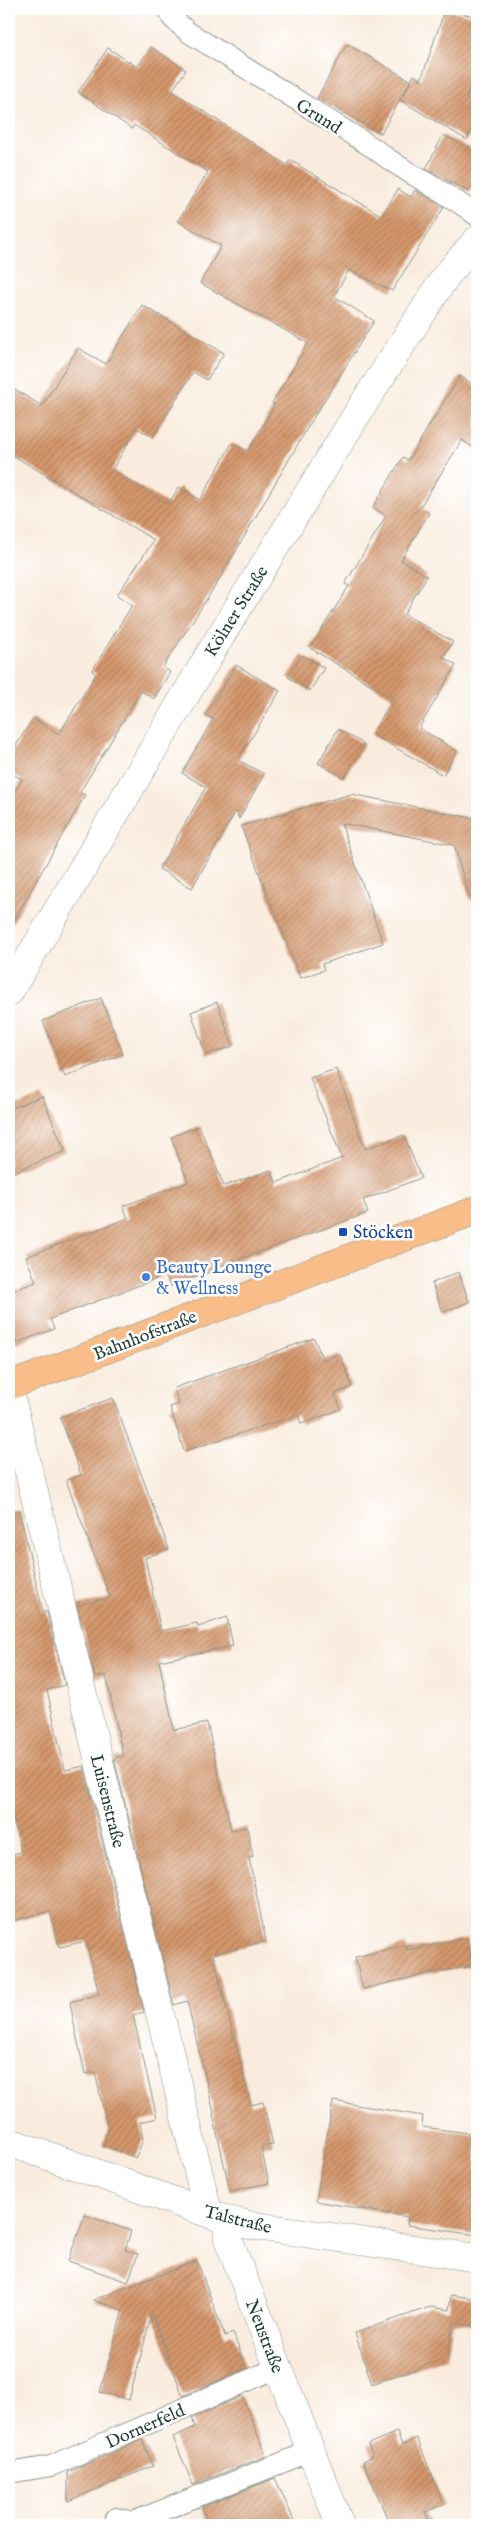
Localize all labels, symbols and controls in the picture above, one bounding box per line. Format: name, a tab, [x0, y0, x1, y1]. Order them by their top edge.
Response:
street label: Grund	[291, 94, 346, 140]
street label: Kölner Straße	[200, 562, 274, 662]
place label: Stöcken	[353, 1222, 414, 1245]
marker: Stöcken	[337, 1226, 349, 1238]
place label: Beauty Lounge & Wellness	[156, 1257, 272, 1301]
marker: Beauty Lounge & Wellness	[140, 1271, 152, 1283]
street label: Bahnhofstraße	[91, 1306, 201, 1367]
street label: Luisenstraße	[84, 1752, 129, 1851]
street label: Talstraße	[201, 2201, 274, 2240]
street label: Neustraße	[239, 2296, 288, 2377]
street label: Dornerfeld	[102, 2400, 189, 2455]

